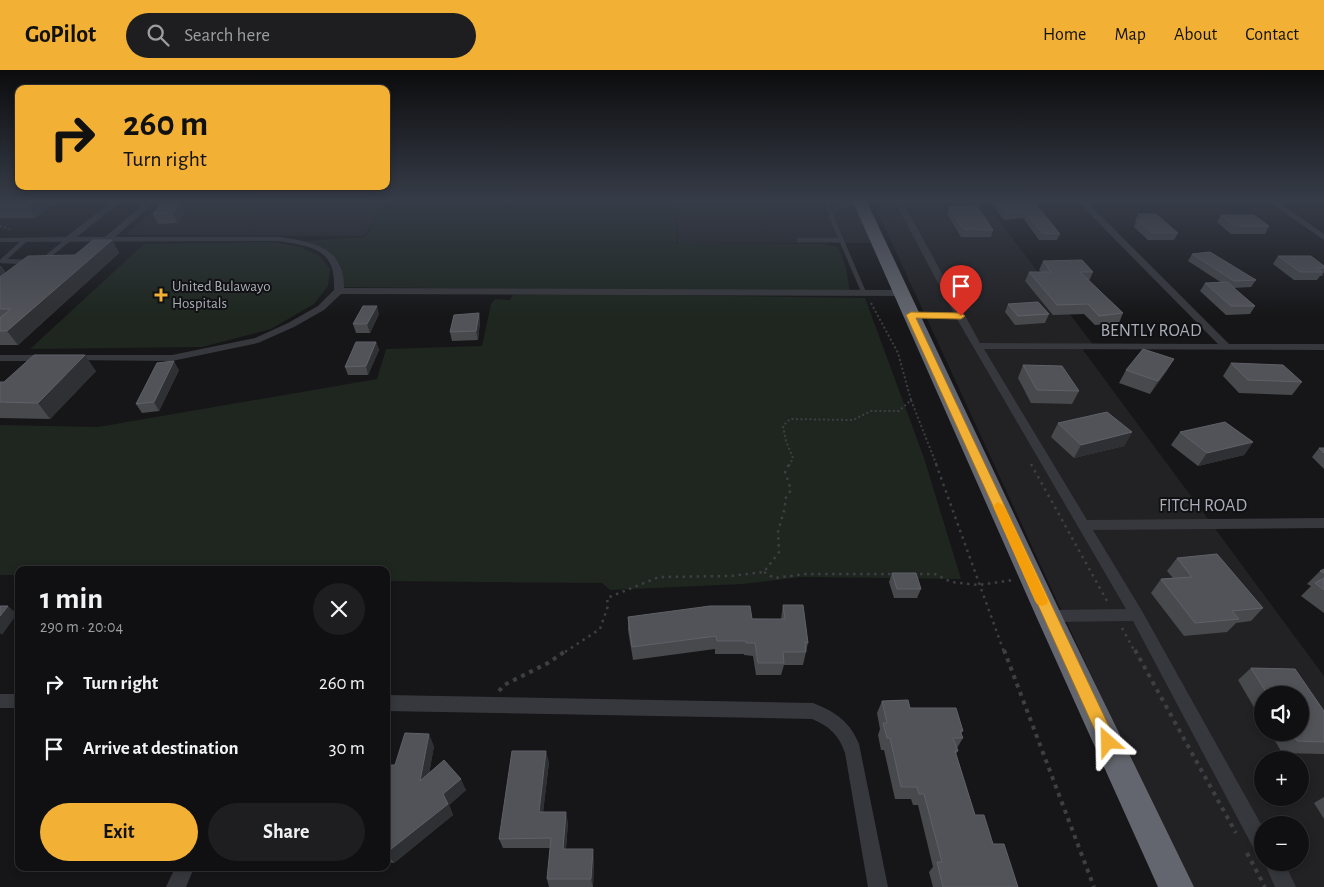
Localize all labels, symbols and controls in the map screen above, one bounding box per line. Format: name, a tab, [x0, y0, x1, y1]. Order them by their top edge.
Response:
search box	[126, 13, 476, 58]
icon: search	[144, 21, 172, 49]
text: GoPilot	[25, 23, 96, 47]
text: Search here	[184, 26, 270, 45]
text: Home	[1043, 26, 1086, 44]
text: Map	[1114, 26, 1146, 44]
text: About	[1174, 26, 1217, 44]
text: Contact	[1245, 26, 1299, 44]
icon: right	[40, 105, 105, 170]
text: 260 m	[123, 107, 208, 142]
text: Turn right	[123, 148, 207, 170]
pin	[940, 265, 982, 316]
icon: arrive	[947, 272, 975, 300]
place label: United Bulawayo Hospitals	[172, 279, 271, 311]
marker: United Bulawayo Hospitals	[154, 288, 168, 302]
street label: BENTLY ROAD	[1100, 322, 1202, 340]
street label: FITCH ROAD	[1159, 497, 1247, 515]
button: close	[313, 583, 365, 635]
text: 1 min	[40, 584, 103, 614]
text: 290 m · 20:04	[40, 619, 123, 635]
icon: right	[40, 670, 68, 698]
text: Turn right	[83, 674, 158, 693]
text: 260 m	[319, 674, 365, 693]
map controls	[1254, 686, 1309, 871]
button: sound	[1254, 686, 1309, 741]
position arrow	[1081, 715, 1133, 767]
icon: arrive	[40, 735, 68, 763]
text: Arrive at destination	[83, 739, 239, 758]
text: 30 m	[329, 739, 365, 758]
button: +	[1254, 751, 1309, 806]
button: Exit	[40, 803, 198, 861]
button: Share	[208, 803, 365, 861]
button: −	[1254, 816, 1309, 871]

